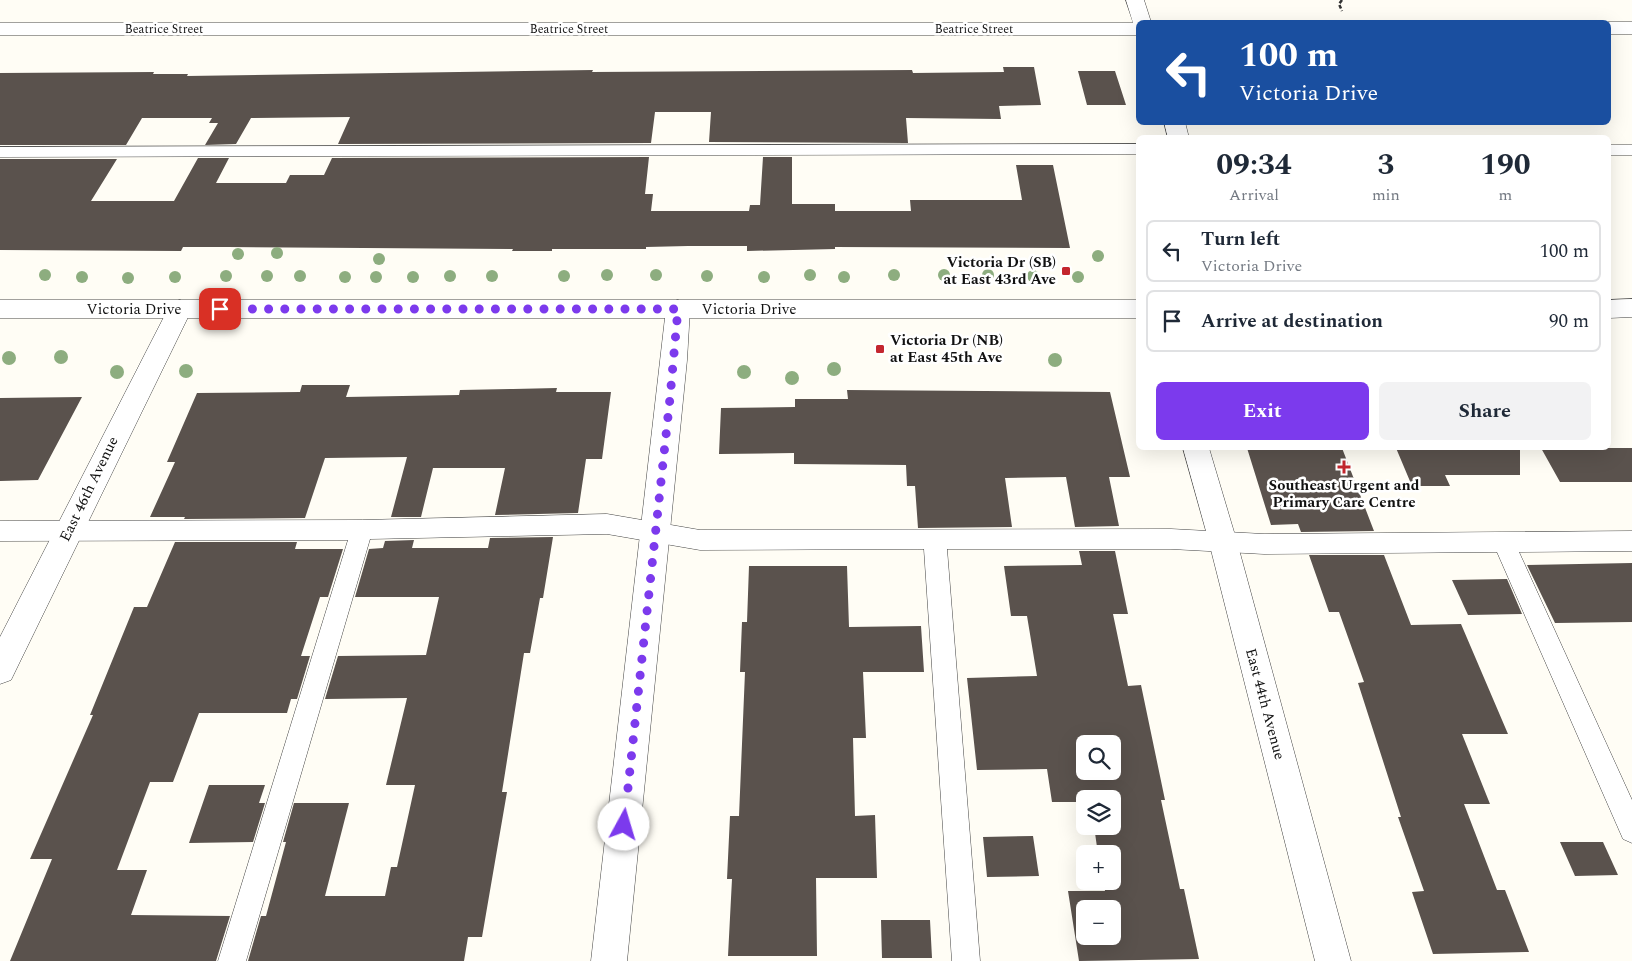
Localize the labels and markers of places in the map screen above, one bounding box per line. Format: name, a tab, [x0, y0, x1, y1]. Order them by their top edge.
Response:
place label: Victoria Dr (SB) at East 43rd Ave	[943, 251, 1056, 291]
marker: Victoria Dr (SB) at East 43rd Ave	[1060, 265, 1072, 277]
pin	[199, 288, 241, 330]
place label: Victoria Dr (NB) at East 45th Ave	[890, 329, 1003, 369]
marker: Victoria Dr (NB) at East 45th Ave	[874, 343, 886, 355]
marker: Southeast Urgent and Primary Care Centre	[1337, 460, 1351, 474]
place label: Southeast Urgent and Primary Care Centre	[1268, 474, 1420, 514]

